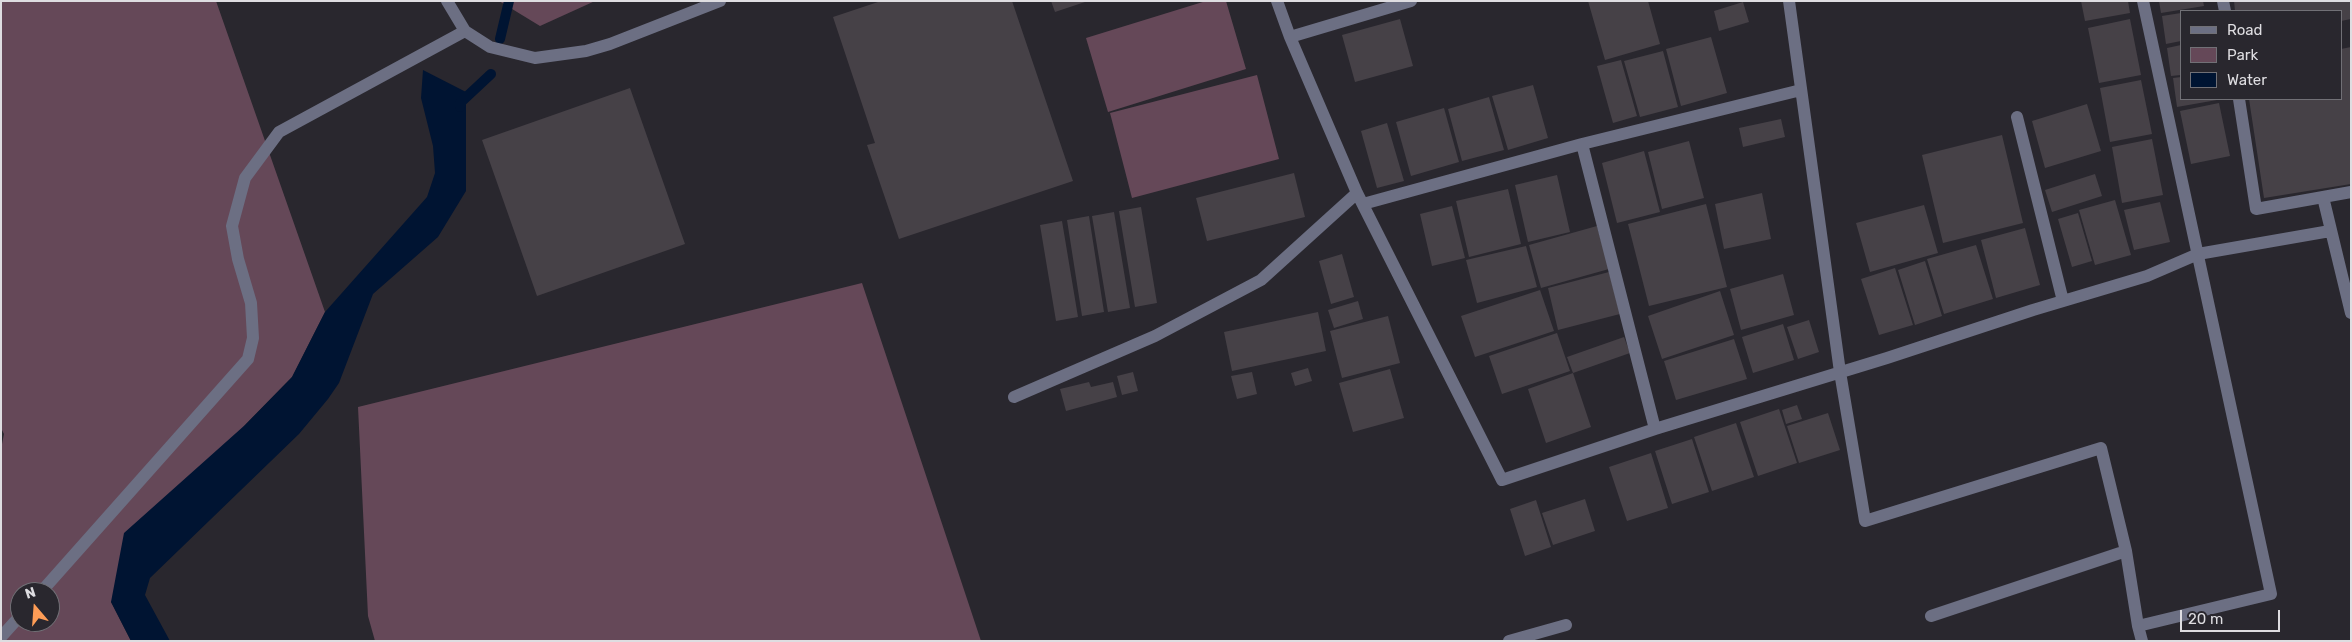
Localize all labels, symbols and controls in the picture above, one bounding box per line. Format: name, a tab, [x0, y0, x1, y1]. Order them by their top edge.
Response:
legend	[2180, 10, 2342, 100]
text: Road	[2227, 21, 2263, 39]
text: Park	[2227, 46, 2258, 64]
text: Water	[2227, 71, 2267, 89]
north arrow	[10, 582, 60, 632]
text: N	[23, 584, 38, 603]
scale bar	[2182, 600, 2282, 632]
text: 20 m	[2188, 610, 2223, 628]

